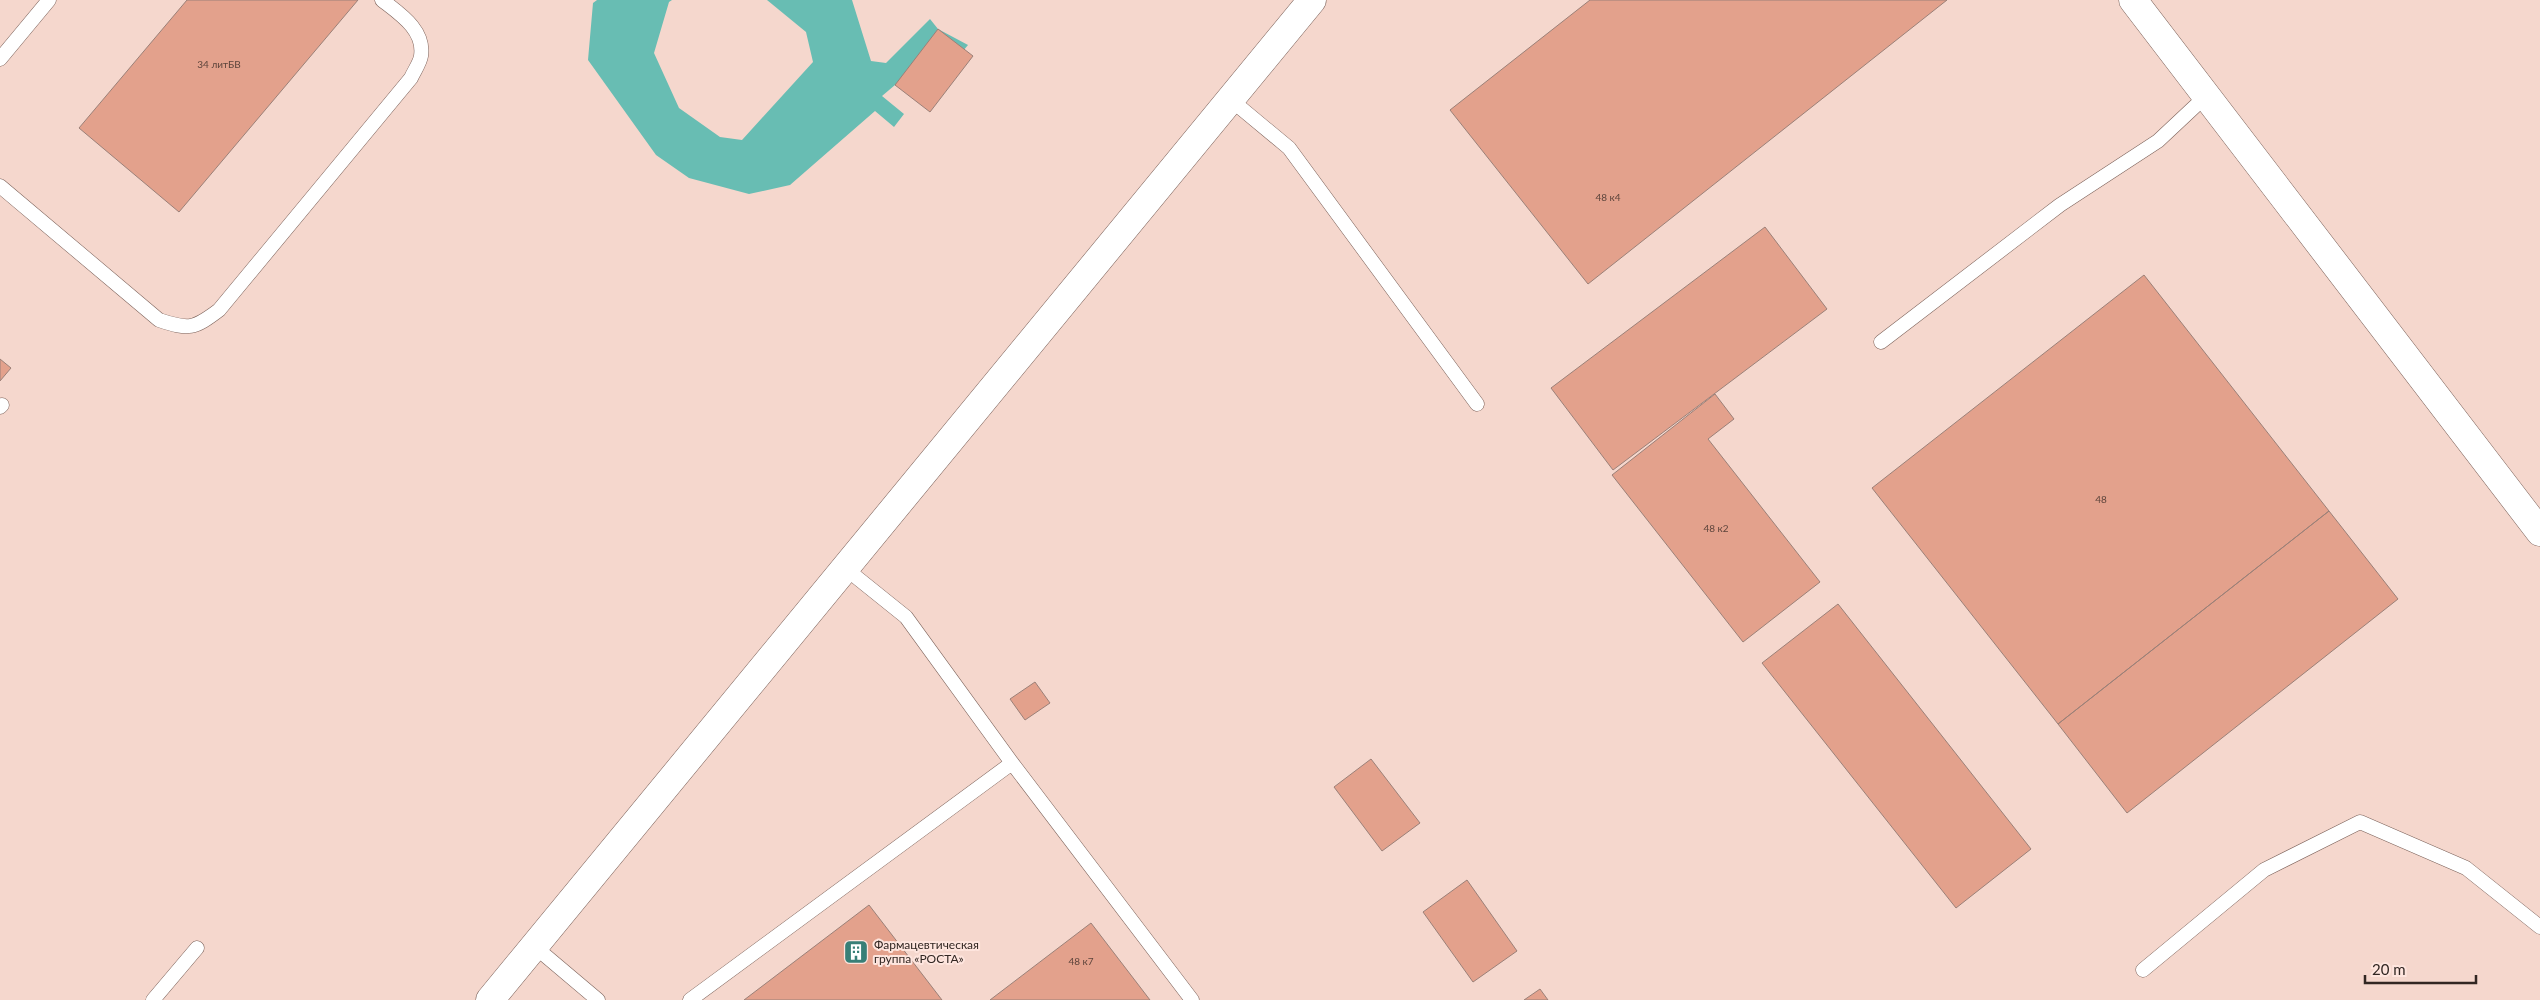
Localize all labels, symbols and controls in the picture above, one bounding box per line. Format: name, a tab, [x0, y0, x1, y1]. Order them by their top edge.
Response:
house number: 34 литБВ	[197, 58, 241, 70]
house number: 48 к4	[1595, 191, 1621, 203]
house number: 48	[2095, 493, 2107, 505]
house number: 48 к2	[1703, 522, 1729, 534]
place label: Фармацевтическая группа «РОСТА»	[874, 937, 979, 966]
building icon: Фармацевтическая группа «РОСТА»	[843, 939, 869, 965]
scale bar	[2365, 952, 2476, 984]
house number: 48 к7	[1068, 955, 1094, 967]
text: 20 m	[2372, 960, 2406, 978]

